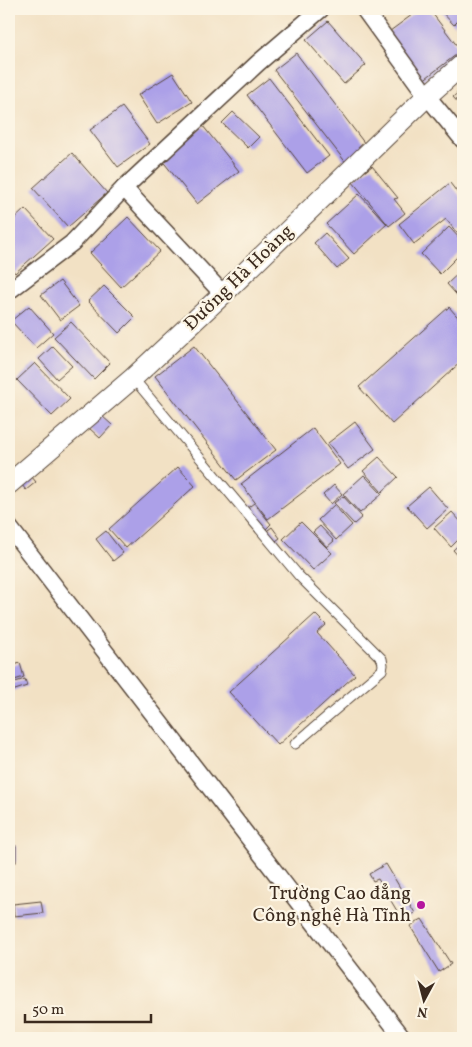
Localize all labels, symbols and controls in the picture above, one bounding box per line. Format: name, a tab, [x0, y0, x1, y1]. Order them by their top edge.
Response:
street label: Đường Hà Hoàng	[179, 219, 299, 337]
place label: Trường Cao đẳng Công nghệ Hà Tĩnh	[253, 881, 411, 929]
marker: Trường Cao đẳng Công nghệ Hà Tĩnh	[415, 899, 427, 911]
north arrow	[400, 974, 450, 1024]
scale bar	[25, 992, 151, 1024]
text: 50 m	[32, 1000, 64, 1021]
text: N	[416, 1001, 429, 1021]

